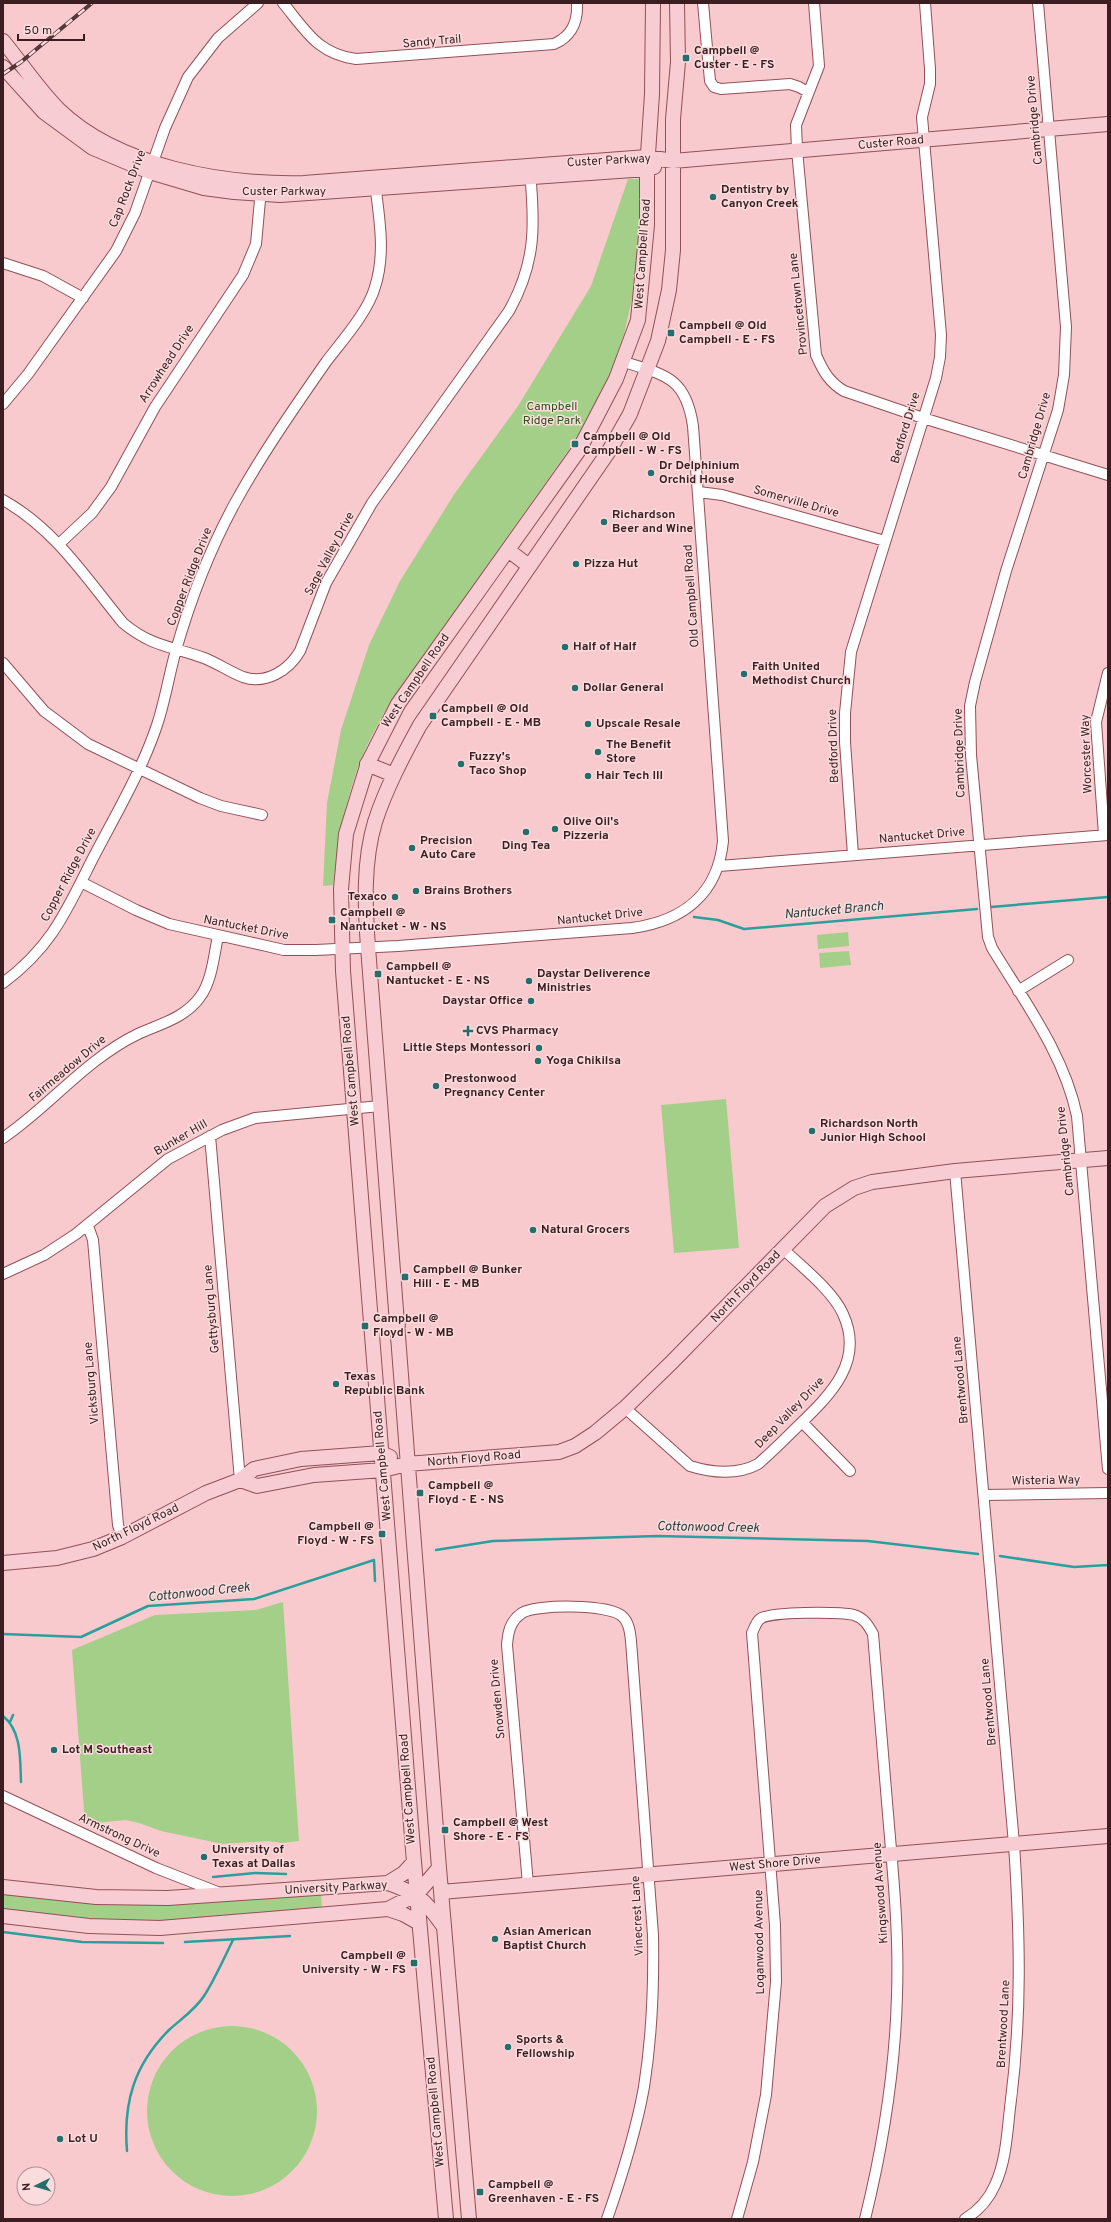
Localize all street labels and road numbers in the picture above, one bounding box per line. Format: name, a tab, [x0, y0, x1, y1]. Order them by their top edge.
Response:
street label: Sandy Trail	[402, 31, 462, 53]
street label: Cambridge Drive	[1023, 75, 1047, 165]
street label: Custer Road	[857, 132, 925, 154]
street label: Cap Rock Drive	[106, 148, 150, 230]
street label: Custer Parkway	[567, 151, 651, 171]
street label: Custer Parkway	[242, 184, 326, 200]
street label: West Campbell Road	[631, 198, 655, 310]
street label: Provincetown Lane	[786, 252, 812, 356]
street label: Arrowhead Drive	[136, 322, 198, 406]
street label: Bedford Drive	[888, 390, 924, 466]
street label: Cambridge Drive	[1015, 391, 1055, 481]
street label: Somerville Drive	[751, 482, 841, 522]
street label: Sage Valley Drive	[301, 509, 359, 599]
street label: Copper Ridge Drive	[164, 525, 216, 629]
street label: Old Campbell Road	[680, 544, 704, 648]
street label: West Campbell Road	[378, 631, 454, 731]
street label: Cambridge Drive	[950, 708, 970, 798]
street label: Bedford Drive	[825, 709, 843, 783]
street label: Worcester Way	[1078, 714, 1096, 794]
street label: Nantucket Drive	[878, 824, 966, 848]
street label: Copper Ridge Drive	[37, 825, 101, 925]
street label: Nantucket Drive	[556, 905, 644, 929]
street label: Nantucket Drive	[202, 912, 290, 944]
street label: West Campbell Road	[338, 1015, 364, 1127]
street label: Fairmeadow Drive	[26, 1032, 110, 1106]
street label: Cambridge Drive	[1053, 1105, 1079, 1197]
street label: Bunker Hill	[151, 1116, 211, 1160]
street label: North Floyd Road	[708, 1248, 784, 1326]
street label: Gettysburg Lane	[200, 1264, 224, 1354]
street label: Brentwood Lane	[949, 1335, 973, 1425]
street label: Vicksburg Lane	[80, 1341, 104, 1425]
street label: Deep Valley Drive	[752, 1374, 828, 1452]
street label: West Campbell Road	[370, 1410, 396, 1522]
street label: North Floyd Road	[426, 1447, 522, 1471]
street label: Wisteria Way	[1012, 1472, 1080, 1490]
street label: North Floyd Road	[90, 1500, 182, 1556]
street label: Brentwood Lane	[977, 1657, 1001, 1747]
street label: Snowden Drive	[487, 1658, 509, 1740]
street label: West Campbell Road	[396, 1733, 420, 1845]
street label: Armstrong Drive	[76, 1810, 162, 1862]
street label: Kingswood Avenue	[869, 1842, 893, 1944]
street label: West Shore Drive	[729, 1852, 821, 1876]
street label: Vinecrest Lane	[628, 1875, 648, 1957]
street label: University Parkway	[284, 1877, 388, 1899]
street label: Loganwood Avenue	[751, 1889, 769, 1995]
street label: Brentwood Lane	[994, 1980, 1014, 2068]
street label: West Campbell Road	[423, 2056, 449, 2168]

